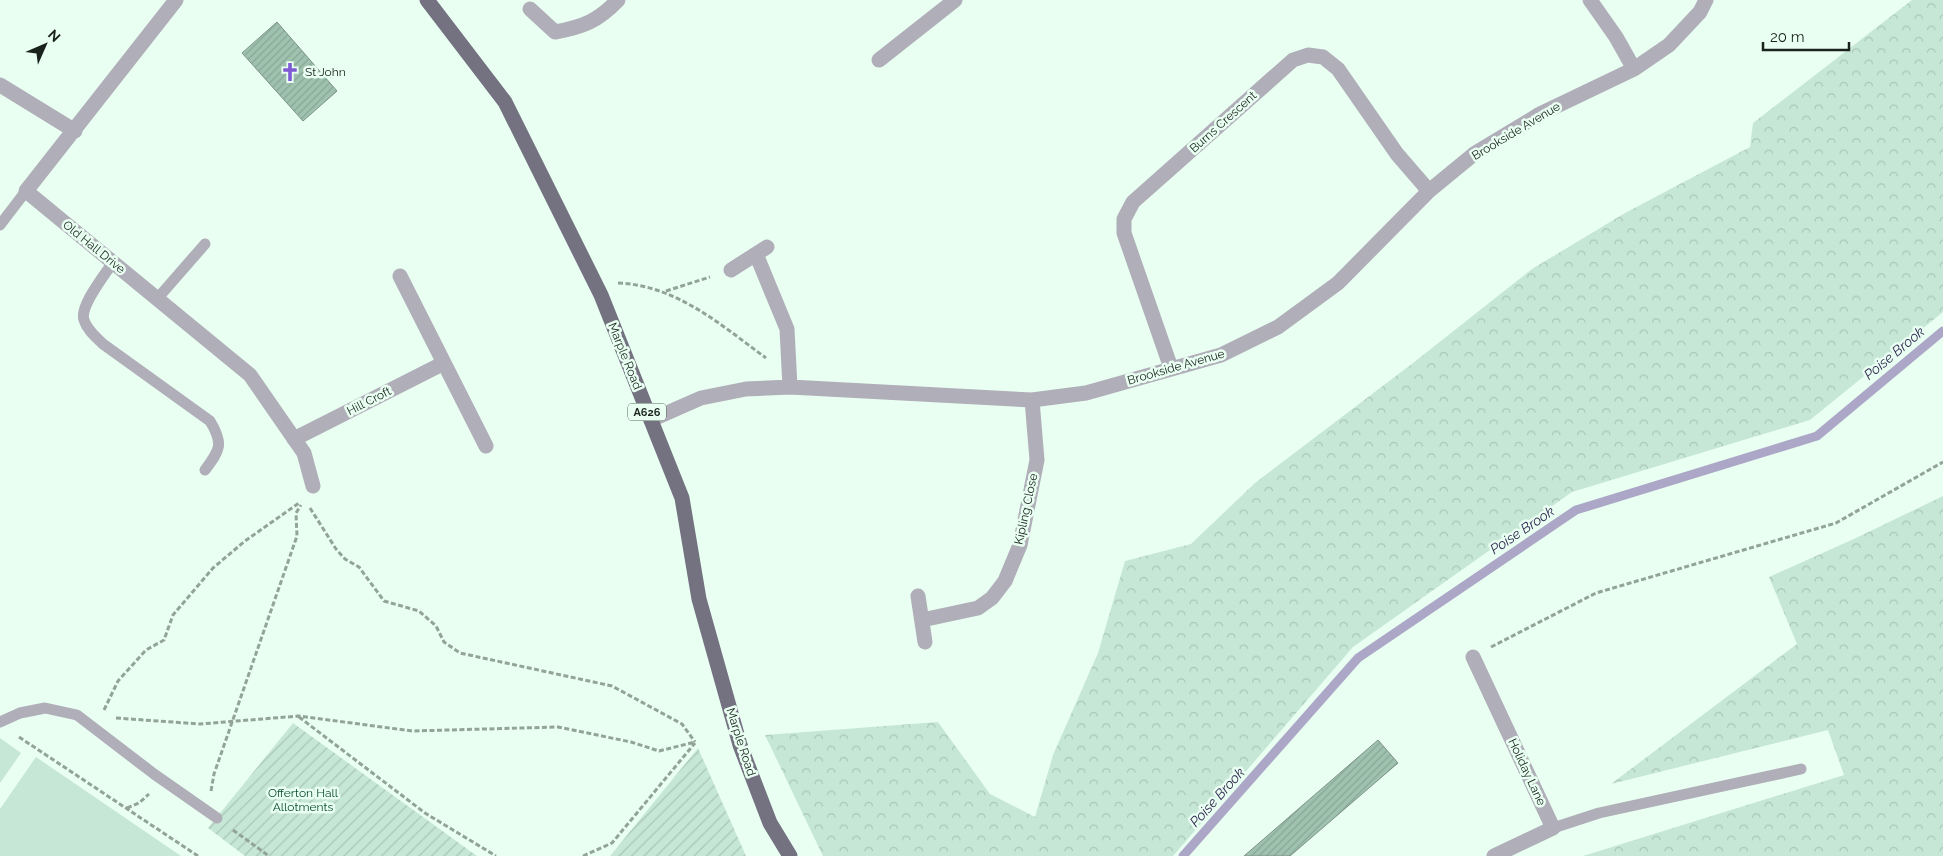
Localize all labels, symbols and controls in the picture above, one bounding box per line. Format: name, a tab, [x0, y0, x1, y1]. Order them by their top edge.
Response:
north arrow	[20, 20, 70, 70]
scale bar	[1763, 20, 1849, 52]
text: N	[45, 26, 64, 45]
text: 20 m	[1770, 28, 1805, 46]
church icon: St John	[279, 61, 301, 83]
place label: St John	[305, 65, 346, 79]
street label: Burns Crescent	[1187, 88, 1259, 156]
street label: Brookside Avenue	[1469, 99, 1563, 163]
street label: Old Hall Drive	[60, 218, 128, 276]
street label: Marple Road	[605, 321, 645, 391]
water label: Poise Brook	[1861, 323, 1928, 383]
street label: Brookside Avenue	[1126, 346, 1226, 388]
street label: Hill Croft	[344, 384, 394, 418]
road number: A626	[628, 404, 666, 421]
street label: Kipling Close	[1012, 472, 1040, 546]
water label: Poise Brook	[1487, 502, 1558, 557]
street label: Marple Road	[723, 706, 759, 778]
street label: Holiday Lane	[1505, 736, 1549, 808]
water label: Poise Brook	[1186, 764, 1248, 830]
park label: Offerton Hall Allotments	[268, 786, 339, 814]

